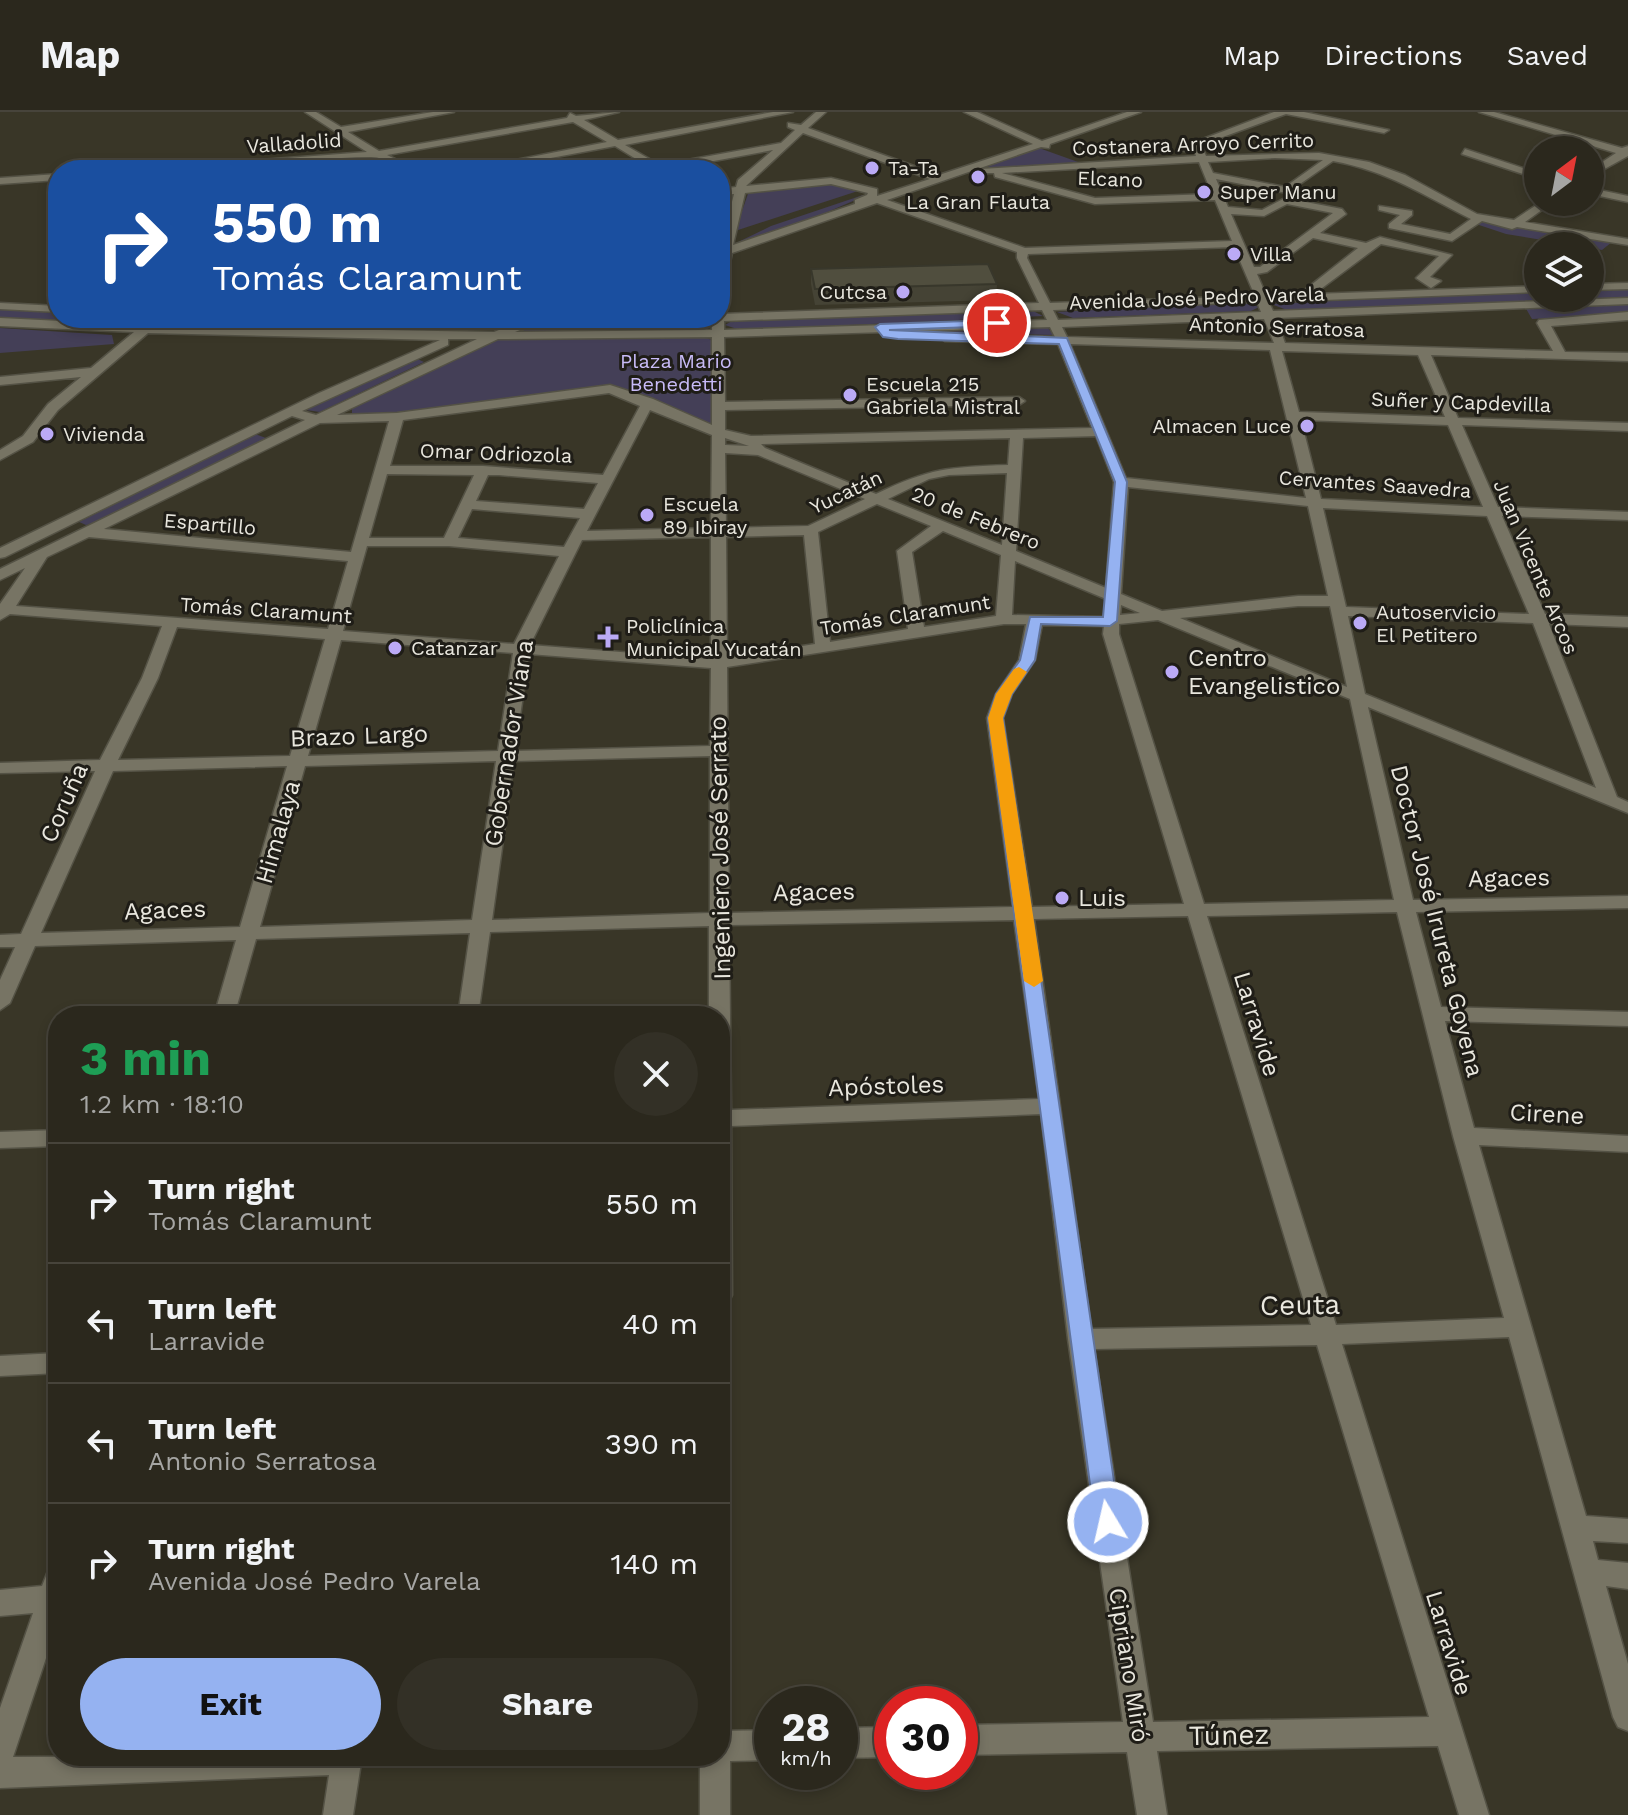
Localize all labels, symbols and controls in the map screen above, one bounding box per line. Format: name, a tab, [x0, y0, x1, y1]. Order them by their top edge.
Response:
text: Map	[40, 33, 120, 77]
text: Map	[1223, 39, 1280, 72]
text: Directions	[1324, 39, 1463, 72]
text: Saved	[1507, 39, 1588, 72]
street label: Valladolid	[246, 128, 342, 158]
street label: Costanera Arroyo Cerrito	[1072, 128, 1314, 160]
north arrow	[1524, 136, 1604, 216]
map controls	[1524, 136, 1604, 312]
place label: Ta-Ta	[888, 156, 939, 180]
marker: Ta-Ta	[863, 159, 881, 177]
street label: Elcano	[1077, 166, 1143, 192]
marker: La Gran Flauta	[969, 168, 987, 186]
place label: Super Manu	[1220, 180, 1337, 204]
marker: Super Manu	[1195, 183, 1213, 201]
text: 550 m	[212, 190, 382, 256]
place label: La Gran Flauta	[906, 190, 1050, 214]
icon: right	[80, 192, 184, 296]
button: layers	[1524, 232, 1604, 312]
place label: Villa	[1250, 242, 1292, 266]
marker: Villa	[1225, 245, 1243, 263]
text: Tomás Claramunt	[212, 257, 522, 299]
place label: Cutcsa	[820, 280, 887, 304]
street label: Avenida José Pedro Varela	[1069, 282, 1325, 314]
marker: Cutcsa	[894, 283, 912, 301]
pin	[963, 289, 1031, 357]
icon: arrive	[975, 301, 1019, 345]
street label: Antonio Serratosa	[1189, 312, 1365, 342]
park label: Plaza Mario Benedetti	[620, 349, 732, 396]
place label: Escuela 215 Gabriela Mistral	[866, 372, 1020, 419]
marker: Escuela 215 Gabriela Mistral	[841, 386, 859, 404]
street label: Suñer y Capdevilla	[1370, 387, 1552, 417]
place label: Almacen Luce	[1153, 414, 1291, 438]
marker: Almacen Luce	[1298, 417, 1316, 435]
place label: Vivienda	[63, 422, 145, 446]
marker: Vivienda	[38, 425, 56, 443]
street label: Omar Odriozola	[419, 438, 573, 468]
street label: Yucatán	[806, 465, 886, 519]
street label: Cervantes Saavedra	[1278, 465, 1472, 503]
street label: Juan Vicente Arcos	[1488, 476, 1584, 658]
street label: 20 de Febrero	[908, 481, 1044, 555]
place label: Escuela 89 Ibiray	[663, 492, 748, 539]
marker: Escuela 89 Ibiray	[638, 506, 656, 524]
street label: Espartillo	[163, 508, 257, 540]
street label: Tomás Claramunt	[818, 590, 992, 640]
street label: Tomás Claramunt	[179, 592, 353, 628]
place label: Autoservicio El Petitero	[1376, 600, 1496, 647]
place label: Policlínica Municipal Yucatán	[626, 614, 802, 661]
marker: Autoservicio El Petitero	[1351, 614, 1369, 632]
marker: Policlínica Municipal Yucatán	[597, 626, 619, 648]
place label: Catanzar	[411, 636, 498, 660]
street label: Gobernador Viana	[479, 638, 539, 848]
marker: Catanzar	[386, 639, 404, 657]
place label: Centro Evangelistico	[1188, 644, 1340, 700]
marker: Centro Evangelistico	[1163, 663, 1181, 681]
street label: Ingeniero José Serrato	[704, 716, 736, 980]
street label: Brazo Largo	[289, 720, 429, 752]
street label: Coruña	[34, 759, 94, 847]
street label: Doctor José Irureta Goyena	[1385, 762, 1489, 1080]
street label: Himalaya	[250, 777, 306, 887]
street label: Agaces	[1468, 863, 1550, 893]
street label: Agaces	[773, 877, 855, 907]
place label: Luis	[1078, 884, 1126, 912]
marker: Luis	[1053, 889, 1071, 907]
street label: Agaces	[123, 895, 207, 925]
street label: Larravide	[1228, 968, 1286, 1080]
text: 3 min	[80, 1030, 211, 1087]
button: close	[614, 1032, 698, 1116]
street label: Apóstoles	[827, 1070, 945, 1102]
text: 1.2 km · 18:10	[80, 1089, 244, 1119]
street label: Cirene	[1509, 1098, 1585, 1130]
text: Turn right	[148, 1171, 294, 1206]
icon: right	[80, 1181, 124, 1225]
text: 550 m	[606, 1186, 698, 1221]
text: Tomás Claramunt	[148, 1206, 372, 1236]
street label: Ceuta	[1260, 1288, 1341, 1322]
text: Turn left	[148, 1291, 276, 1326]
icon: left	[80, 1301, 124, 1345]
text: 40 m	[622, 1306, 698, 1341]
text: Larravide	[148, 1326, 265, 1356]
text: Turn left	[148, 1411, 276, 1446]
icon: left	[80, 1421, 124, 1465]
text: 390 m	[605, 1426, 698, 1461]
text: Antonio Serratosa	[148, 1446, 377, 1476]
position arrow	[1066, 1480, 1150, 1564]
text: Turn right	[148, 1531, 294, 1566]
icon: right	[80, 1541, 124, 1585]
text: 140 m	[610, 1546, 698, 1581]
text: Avenida José Pedro Varela	[148, 1566, 481, 1596]
street label: Cipriano Miró	[1103, 1586, 1155, 1744]
street label: Larravide	[1420, 1587, 1478, 1699]
button: Exit	[80, 1658, 381, 1750]
button: Share	[397, 1658, 698, 1750]
speed limit sign: 30	[874, 1686, 978, 1790]
text: 28	[782, 1704, 830, 1751]
street label: Túnez	[1188, 1718, 1270, 1752]
text: km/h	[780, 1746, 832, 1770]

